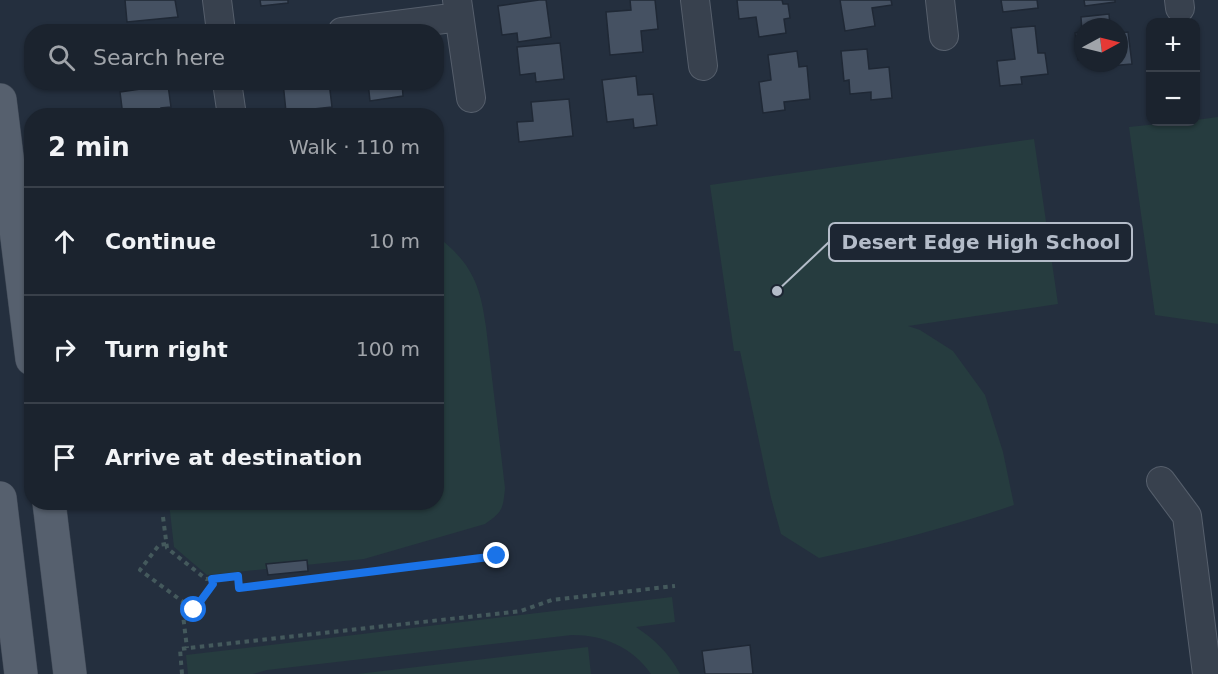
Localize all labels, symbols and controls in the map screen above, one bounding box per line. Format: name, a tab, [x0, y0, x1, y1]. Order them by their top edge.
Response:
north arrow	[1074, 18, 1128, 72]
map controls	[1146, 18, 1200, 126]
button: +	[1146, 18, 1200, 72]
search box	[24, 24, 444, 90]
icon: search	[45, 41, 78, 74]
text: Search here	[93, 45, 225, 70]
button: −	[1146, 72, 1200, 126]
text: 2 min	[48, 132, 130, 162]
text: Walk · 110 m	[289, 135, 420, 159]
callout: Desert Edge High School	[829, 223, 1132, 261]
icon: ahead	[48, 225, 81, 258]
text: Continue	[105, 229, 216, 254]
text: 10 m	[369, 229, 420, 253]
text: Desert Edge High School	[842, 230, 1120, 254]
icon: right	[48, 333, 81, 366]
text: Turn right	[105, 337, 228, 362]
text: 100 m	[356, 337, 420, 361]
icon: arrive	[48, 441, 81, 474]
text: Arrive at destination	[105, 445, 362, 470]
route end	[483, 542, 509, 568]
route start	[180, 596, 206, 622]

